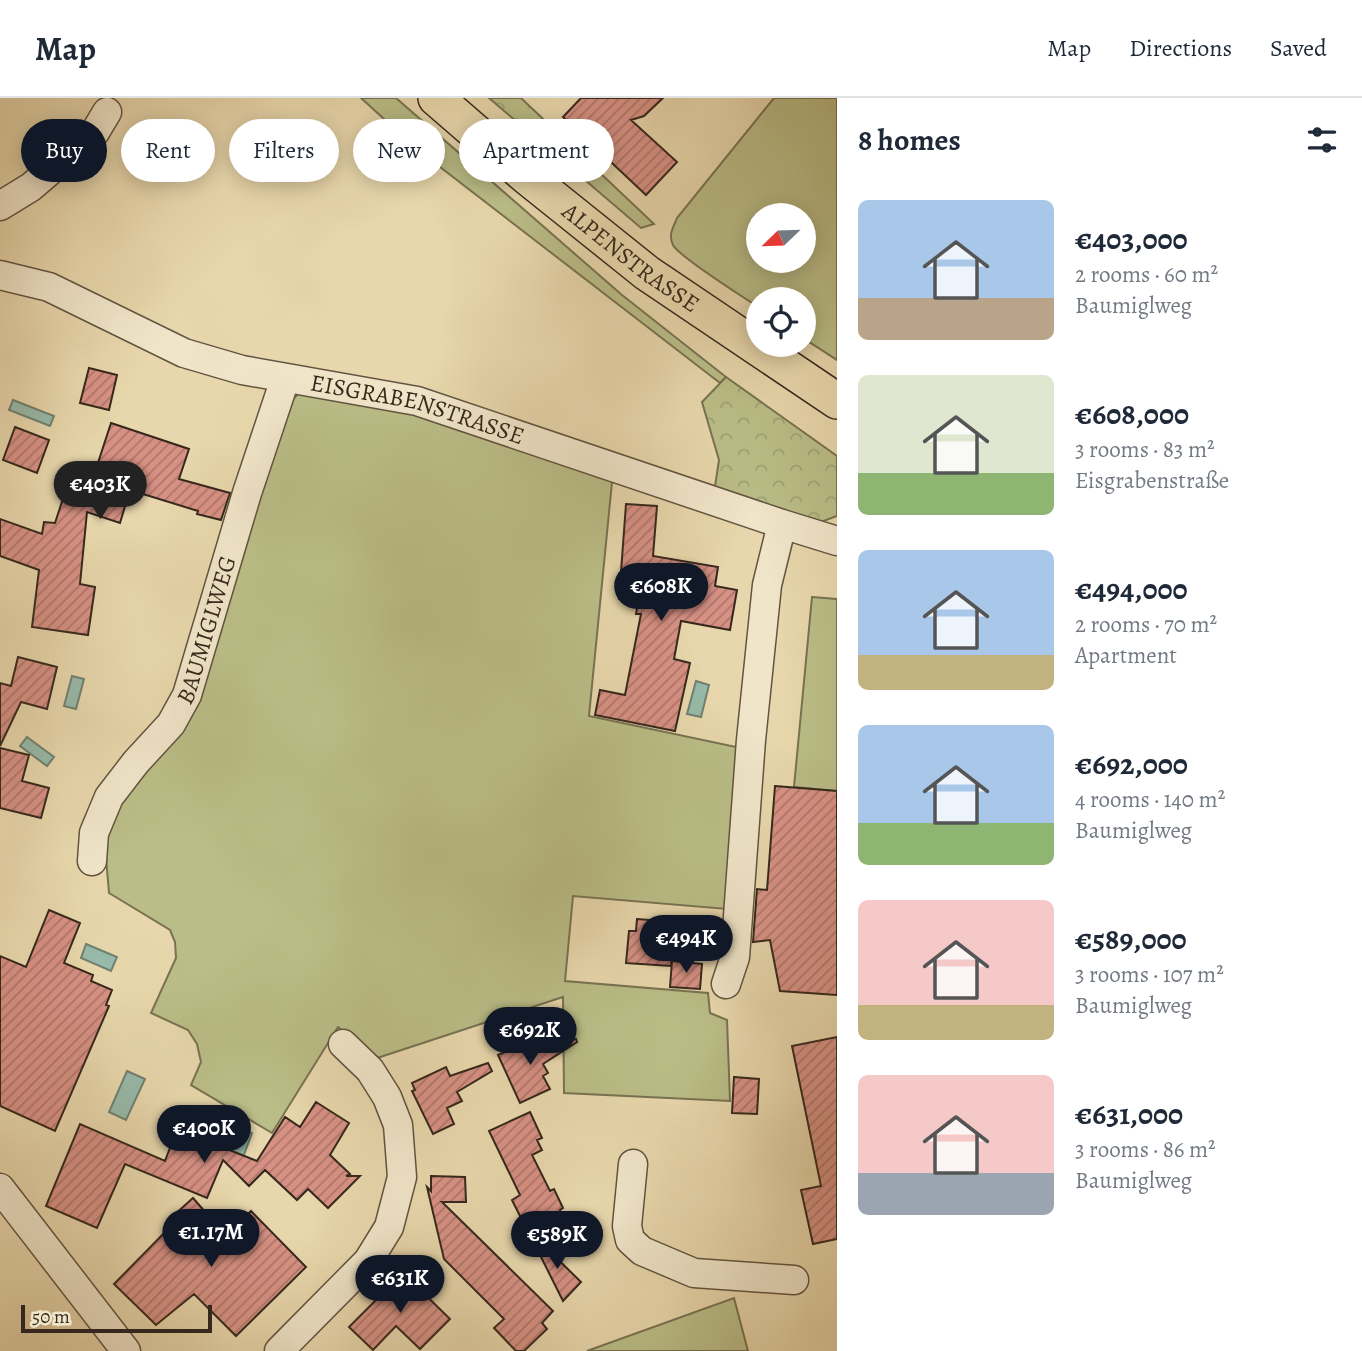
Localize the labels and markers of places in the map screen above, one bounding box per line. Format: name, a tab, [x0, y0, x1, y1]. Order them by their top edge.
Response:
pin: €403K	[51, 462, 149, 521]
pin: €608K	[612, 564, 710, 623]
pin: €494K	[637, 916, 735, 975]
pin: €692K	[481, 1007, 579, 1067]
pin: €400K	[155, 1105, 253, 1165]
pin: €1.17M	[154, 1210, 268, 1269]
pin: €589K	[508, 1212, 606, 1271]
pin: €631K	[351, 1256, 449, 1315]

